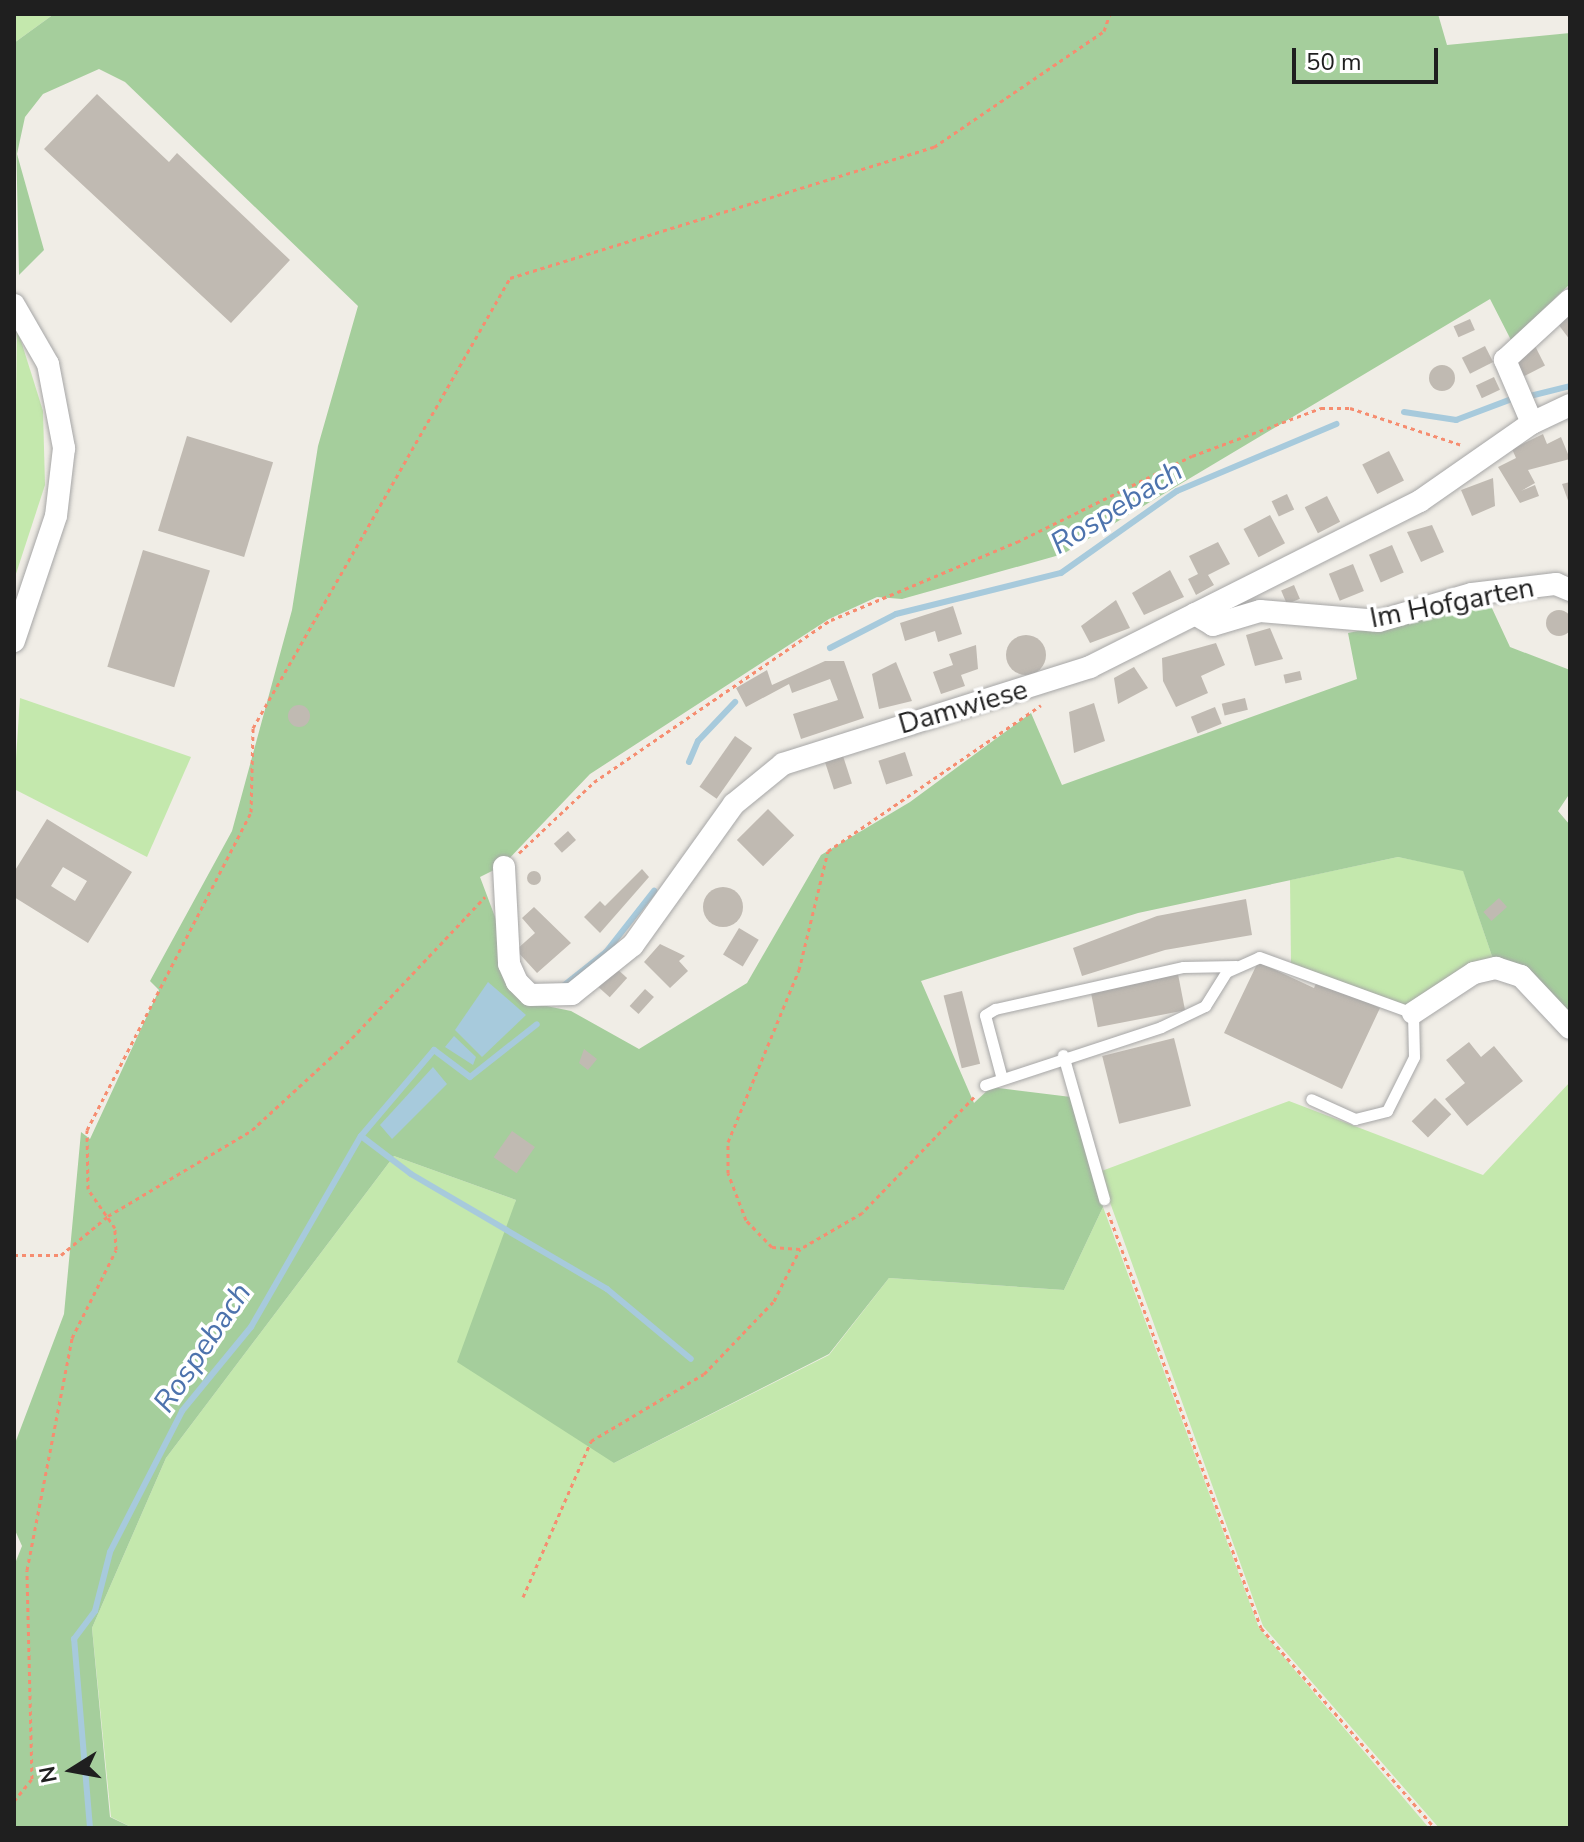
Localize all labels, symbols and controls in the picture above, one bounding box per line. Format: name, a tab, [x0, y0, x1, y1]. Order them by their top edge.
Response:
scale bar	[1296, 32, 1442, 82]
text: 50 m	[1306, 46, 1362, 78]
water label: Rospebach	[1044, 453, 1190, 563]
street label: Im Hofgarten	[1367, 571, 1537, 635]
street label: Damwiese	[895, 673, 1031, 741]
water label: Rospebach	[147, 1276, 259, 1420]
north arrow	[32, 1730, 112, 1810]
text: N	[32, 1764, 65, 1786]

